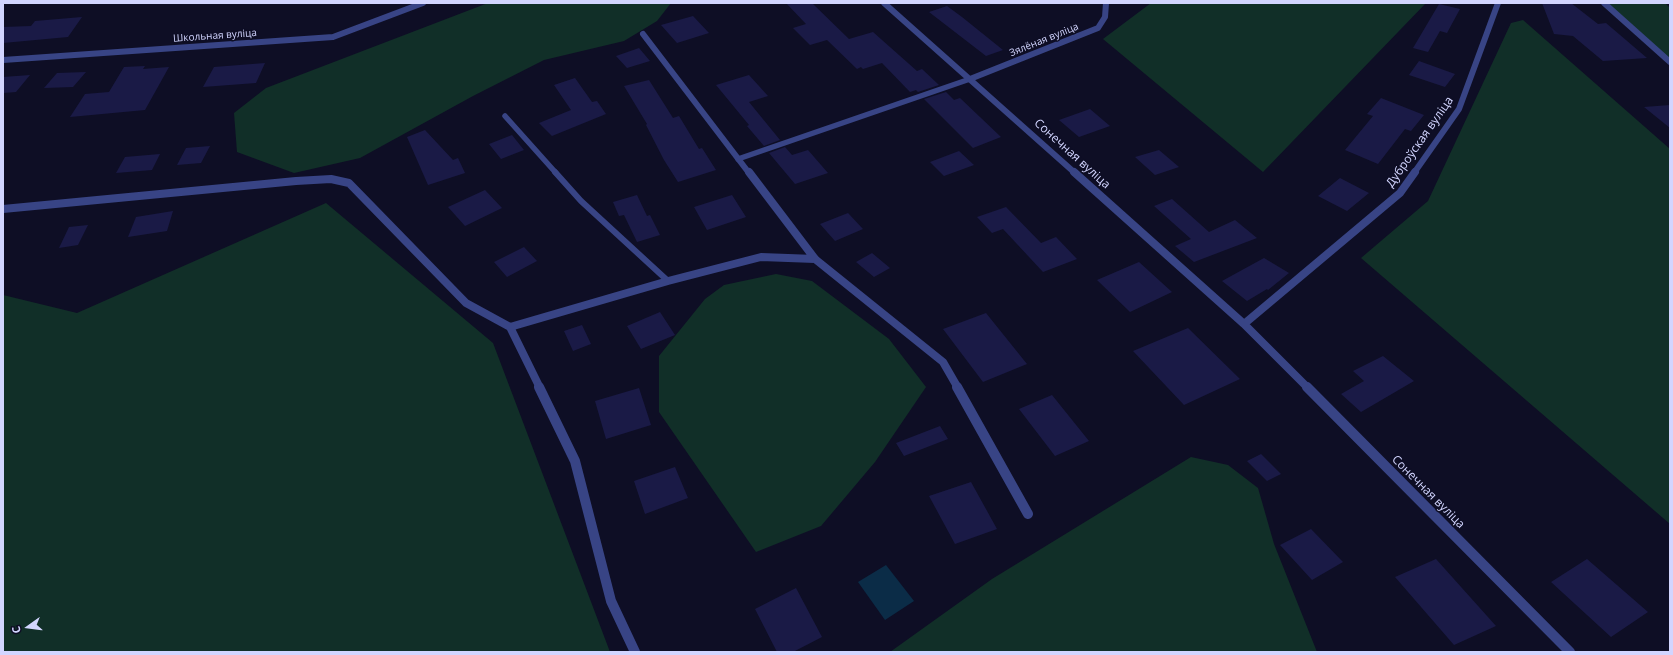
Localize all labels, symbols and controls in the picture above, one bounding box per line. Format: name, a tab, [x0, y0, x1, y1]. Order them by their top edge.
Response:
street label: Зялёная вуліца	[1008, 21, 1080, 59]
street label: Школьная вуліца	[173, 27, 257, 45]
street label: Дуброўская вуліца	[1383, 94, 1457, 190]
street label: Сонечная вуліца	[1031, 116, 1113, 192]
street label: Сонечная вуліца	[1388, 452, 1468, 532]
north arrow	[8, 607, 48, 647]
text: С	[8, 625, 24, 635]

